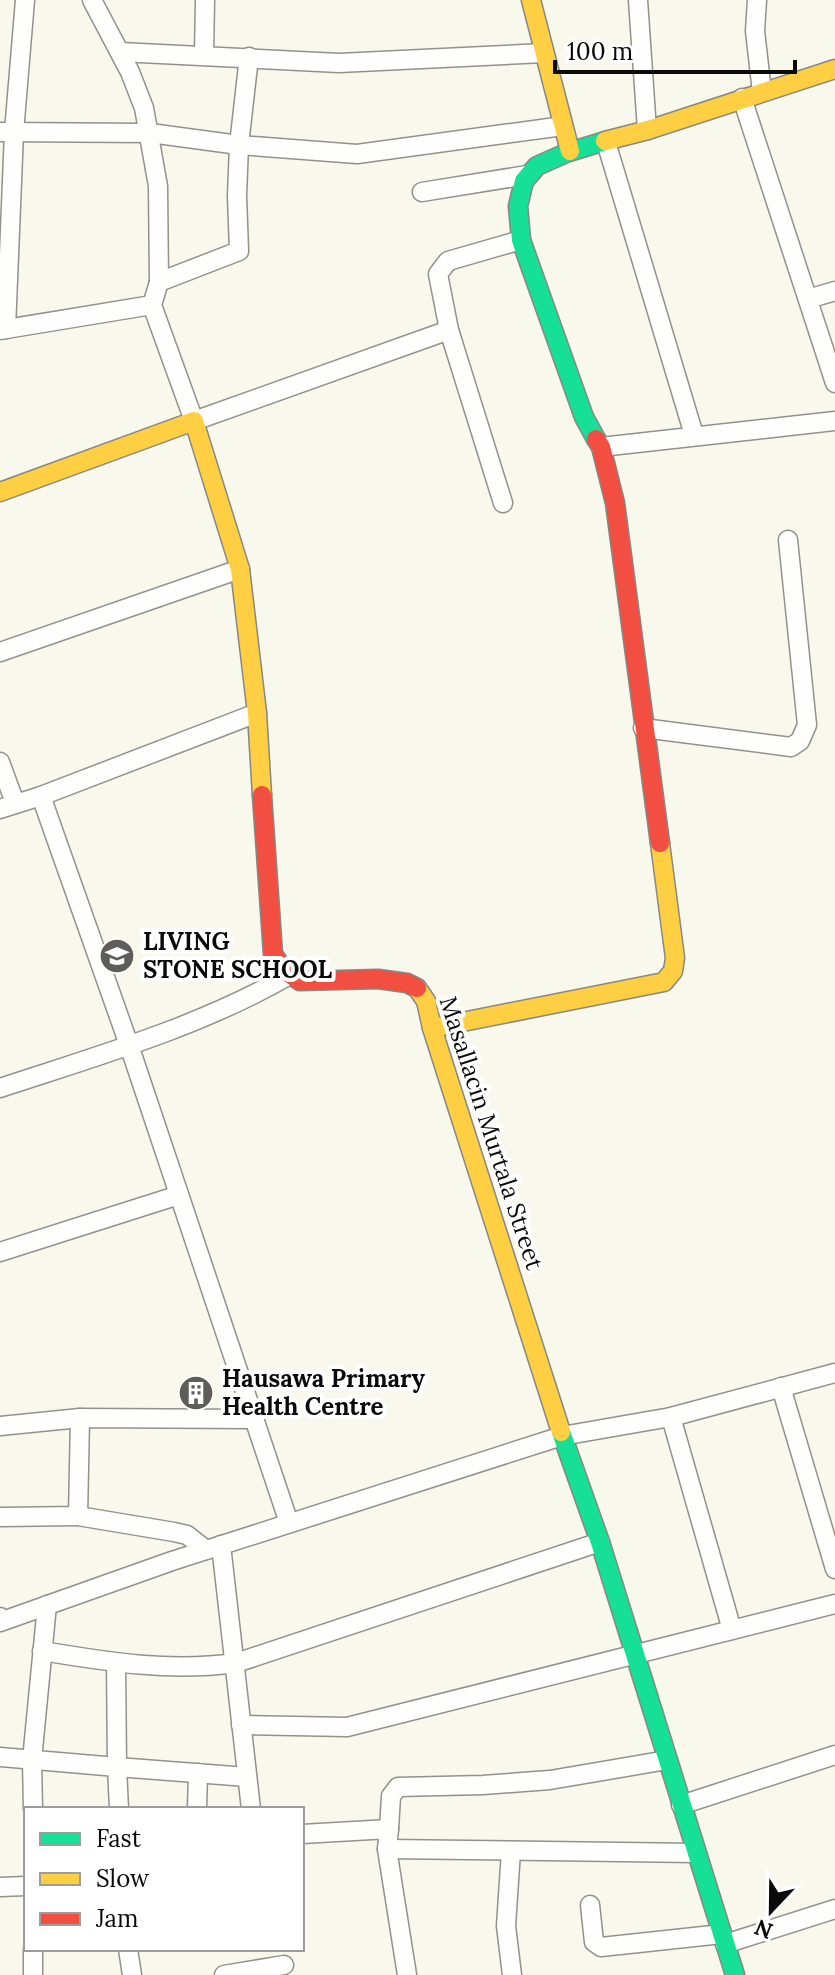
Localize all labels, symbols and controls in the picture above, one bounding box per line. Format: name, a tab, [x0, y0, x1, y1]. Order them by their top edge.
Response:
scale bar	[555, 24, 795, 74]
text: 100 m	[567, 36, 633, 67]
place label: LIVING STONE SCHOOL	[143, 926, 333, 985]
school or university icon: LIVING STONE SCHOOL	[98, 937, 136, 975]
street label: Masallacin Murtala Street	[433, 992, 551, 1274]
place label: Hausawa Primary Health Centre	[222, 1363, 426, 1422]
building icon: Hausawa Primary Health Centre	[177, 1374, 215, 1412]
legend	[24, 1807, 304, 1951]
text: Fast	[96, 1823, 142, 1854]
text: Slow	[96, 1863, 150, 1894]
north arrow	[731, 1871, 811, 1951]
text: Jam	[95, 1903, 138, 1934]
text: N	[750, 1913, 777, 1946]

